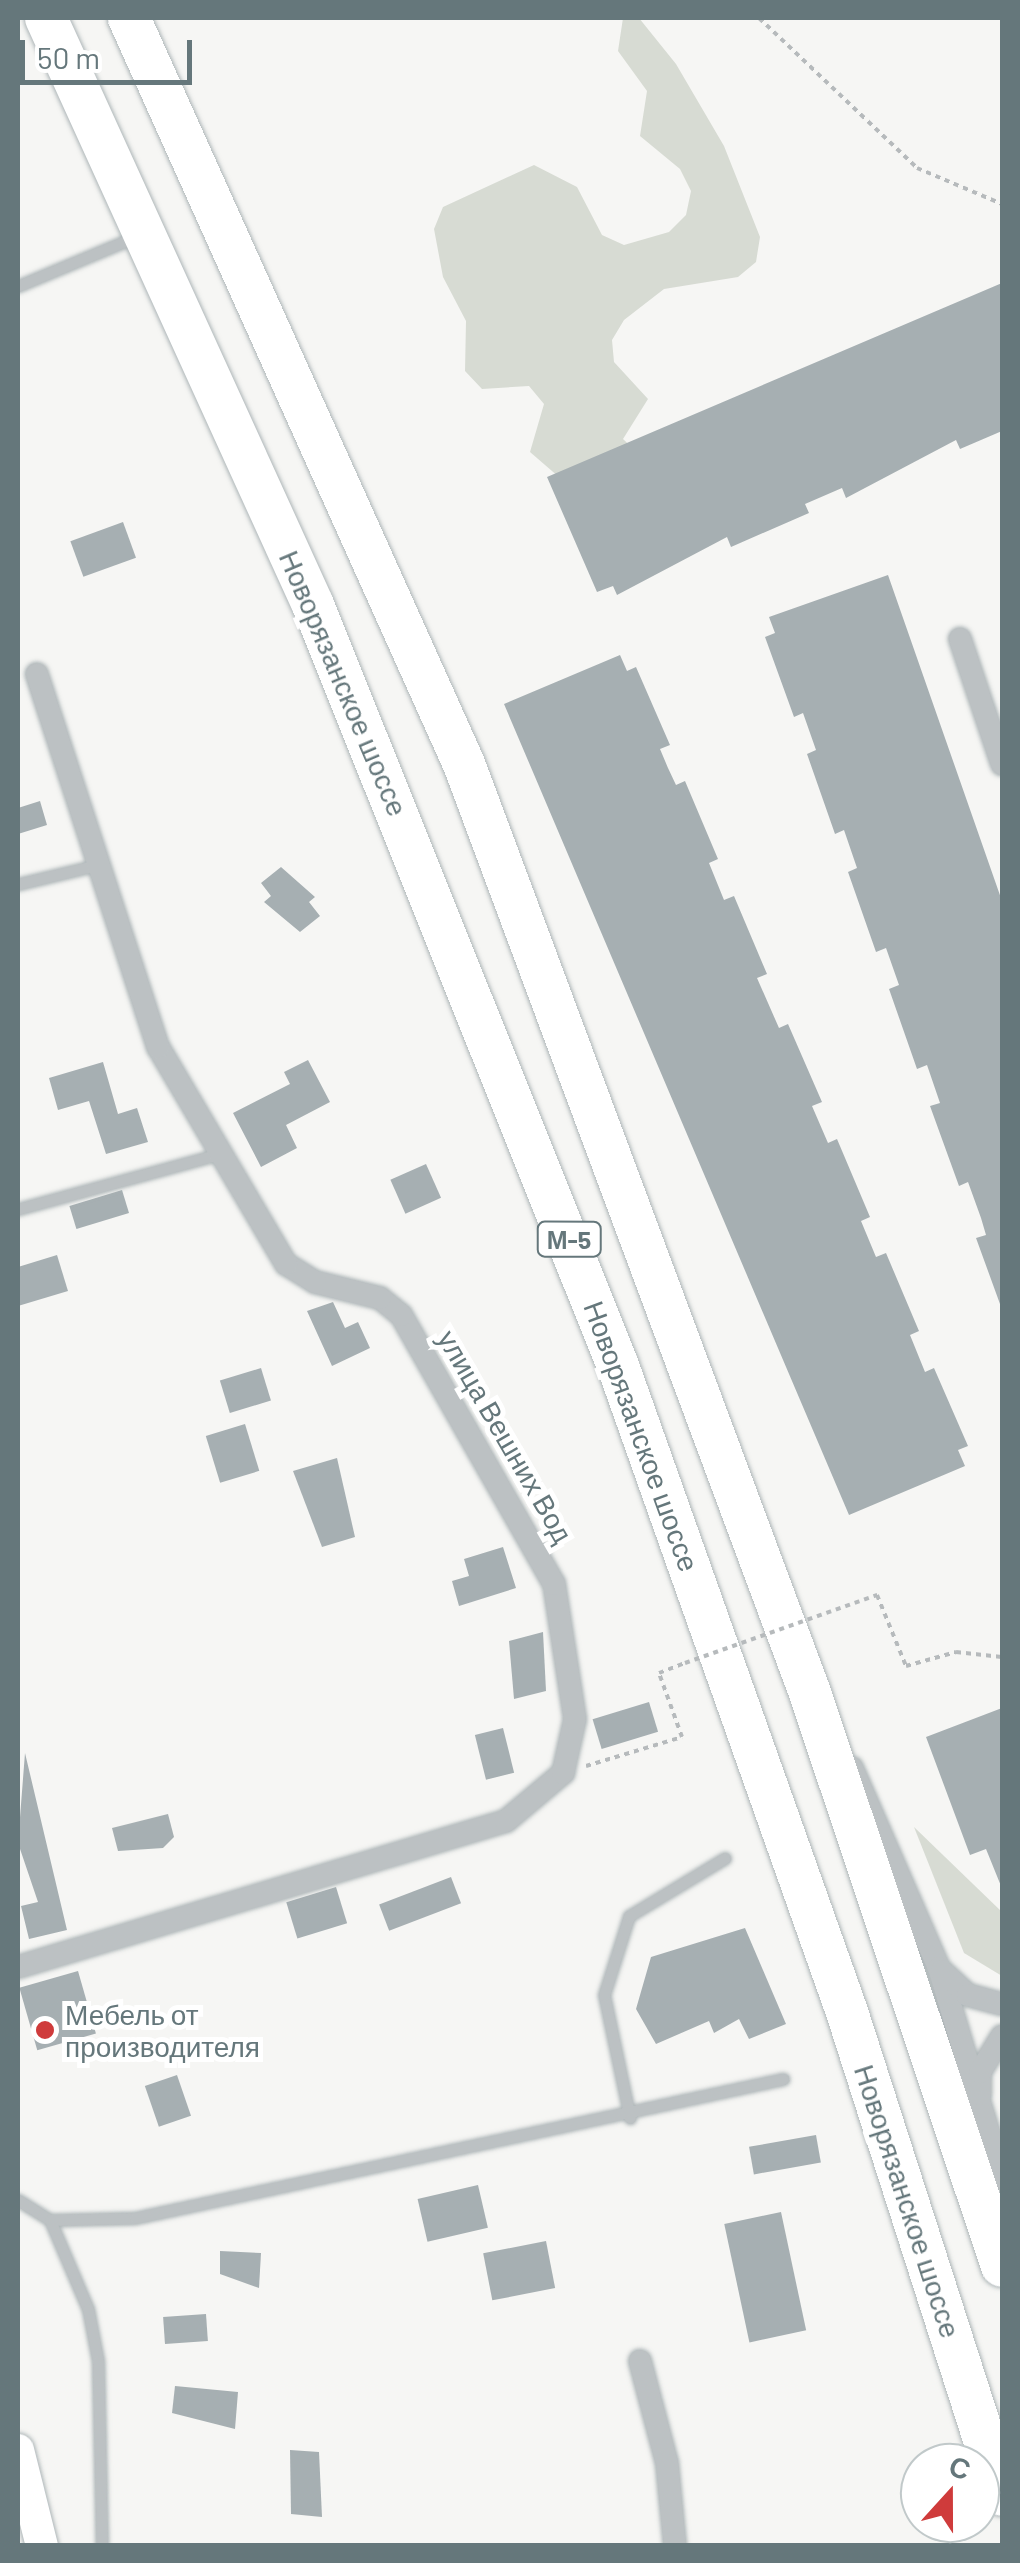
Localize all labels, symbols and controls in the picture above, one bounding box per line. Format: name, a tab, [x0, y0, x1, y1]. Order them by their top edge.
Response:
scale bar	[25, 20, 198, 82]
text: 50 m	[37, 39, 100, 75]
street label: Новорязанское шоссе	[273, 545, 415, 821]
road number: М-5	[536, 1219, 602, 1259]
street label: Новорязанское шоссе	[577, 1296, 707, 1576]
street label: улица Вешних Вод	[431, 1324, 581, 1548]
place label: Мебель от производителя	[65, 1997, 260, 2063]
marker: Мебель от производителя	[34, 2019, 56, 2041]
street label: Новорязанское шоссе	[848, 2060, 968, 2342]
north arrow	[900, 2443, 1000, 2543]
text: С	[944, 2447, 976, 2486]

